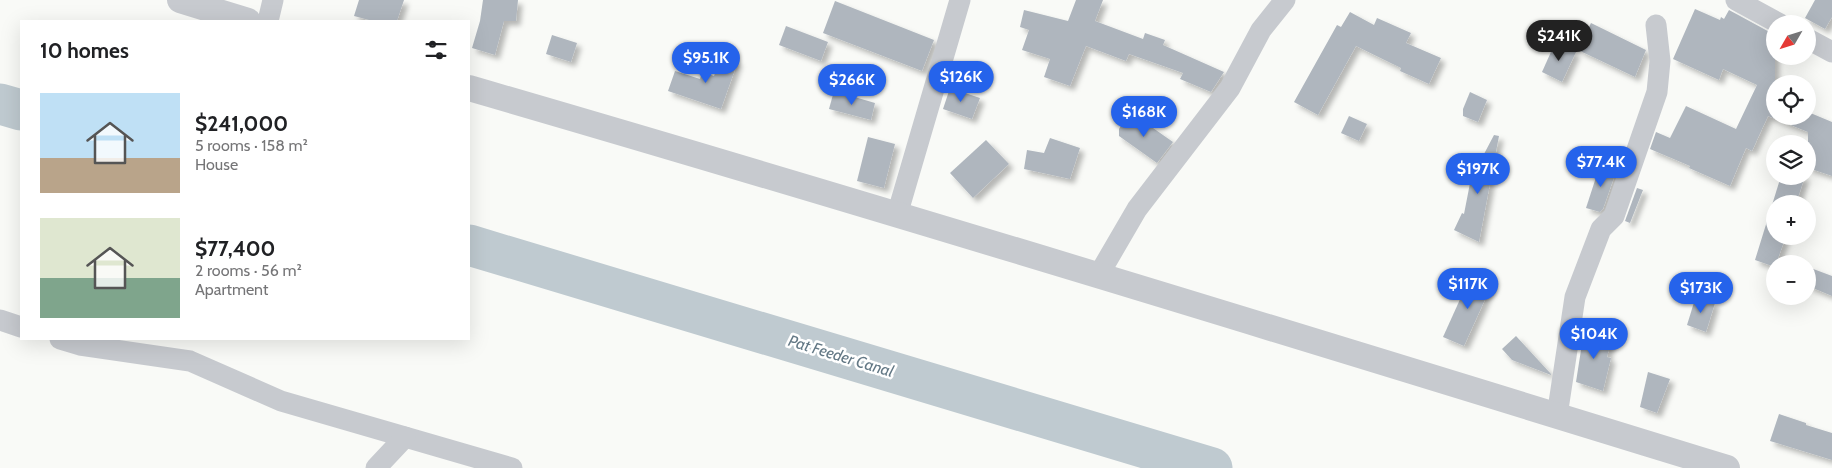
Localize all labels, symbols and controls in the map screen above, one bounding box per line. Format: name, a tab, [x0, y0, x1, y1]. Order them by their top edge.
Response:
north arrow	[1766, 15, 1816, 65]
map controls	[1766, 15, 1816, 305]
pin: $241K	[1524, 20, 1594, 62]
text: $241K	[1537, 26, 1581, 45]
icon: filters	[422, 36, 450, 64]
text: 10 homes	[40, 38, 129, 63]
pin: $95.1K	[665, 42, 747, 84]
text: $95.1K	[683, 48, 729, 67]
pin: $126K	[926, 61, 996, 103]
pin: $266K	[817, 64, 887, 106]
text: $126K	[940, 67, 982, 86]
text: $266K	[829, 70, 875, 89]
button: locate	[1766, 75, 1816, 125]
pin: $168K	[1109, 96, 1179, 138]
text: $168K	[1122, 102, 1166, 121]
text: $241,000	[195, 111, 288, 136]
icon: home	[80, 113, 140, 173]
button: layers	[1766, 135, 1816, 185]
text: 5 rooms · 158 m²	[195, 136, 308, 155]
pin: $77.4K	[1560, 146, 1642, 188]
pin: $197K	[1443, 152, 1513, 195]
text: $77.4K	[1577, 152, 1625, 171]
text: House	[195, 155, 238, 174]
text: $197K	[1457, 159, 1499, 178]
button: +	[1766, 195, 1816, 245]
text: $77,400	[195, 236, 275, 261]
icon: home	[80, 238, 140, 298]
button: −	[1766, 255, 1816, 305]
text: 2 rooms · 56 m²	[195, 261, 302, 280]
pin: $117K	[1433, 268, 1503, 310]
pin: $173K	[1666, 272, 1736, 314]
text: $117K	[1448, 274, 1488, 293]
text: $173K	[1680, 278, 1722, 297]
text: Apartment	[195, 280, 268, 299]
pin: $104K	[1559, 318, 1629, 360]
text: $104K	[1571, 324, 1617, 343]
water label: Pat Feeder Canal	[786, 331, 896, 381]

